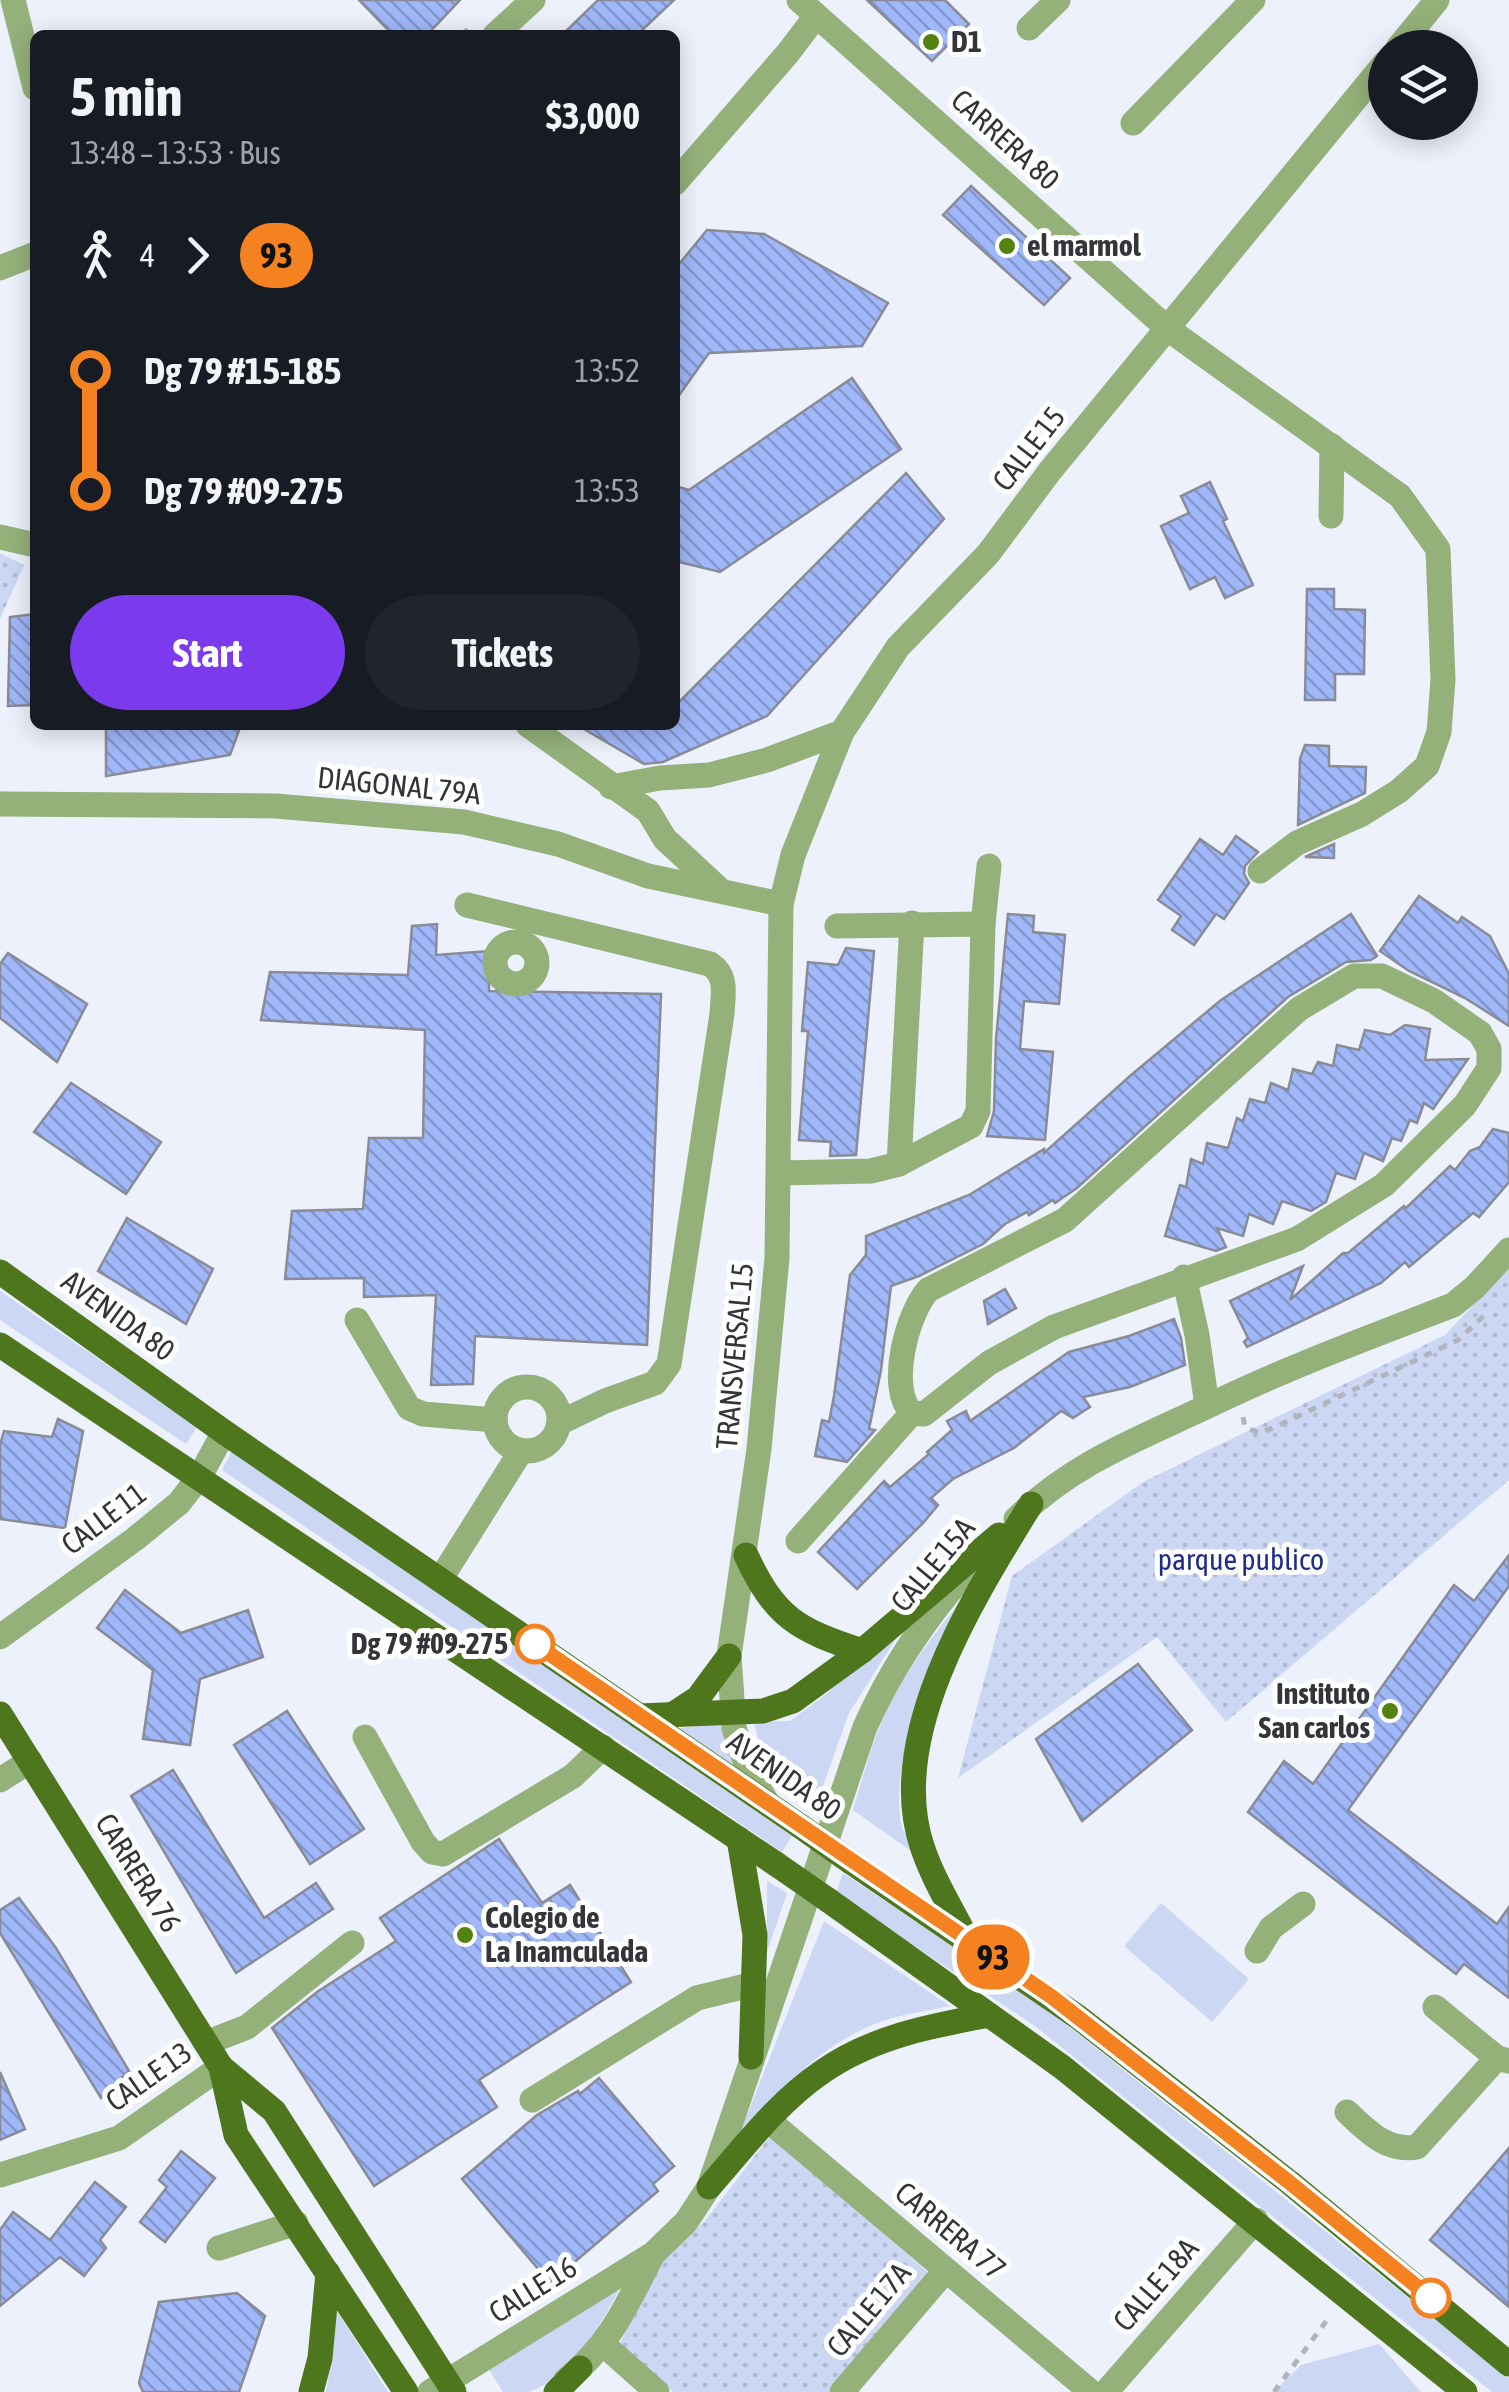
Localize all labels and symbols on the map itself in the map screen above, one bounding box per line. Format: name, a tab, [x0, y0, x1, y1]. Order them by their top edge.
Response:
place label: D1	[951, 24, 982, 58]
marker: D1	[920, 31, 942, 53]
street label: CARRERA 80	[945, 82, 1066, 196]
place label: el marmol	[1027, 228, 1142, 262]
marker: el marmol	[996, 235, 1018, 257]
street label: CALLE 15	[985, 400, 1071, 497]
street label: DIAGONAL 79A	[316, 760, 483, 810]
street label: TRANSVERSAL 15	[709, 1261, 759, 1450]
street label: AVENIDA 80	[56, 1263, 181, 1367]
street label: CALLE 11	[55, 1476, 152, 1561]
street label: CALLE 15A	[883, 1511, 981, 1618]
park label: parque publico	[1158, 1542, 1324, 1576]
marker: Dg 79 #09-275	[516, 1625, 554, 1663]
place label: Dg 79 #09-275	[351, 1626, 508, 1660]
place label: Instituto San carlos	[1259, 1676, 1370, 1744]
marker: Instituto San carlos	[1379, 1700, 1401, 1722]
street label: AVENIDA 80	[721, 1724, 848, 1827]
street label: CARRERA 76	[89, 1807, 189, 1938]
place label: Colegio de La Inamculada	[485, 1900, 648, 1968]
marker: Colegio de La Inamculada	[454, 1924, 476, 1946]
line badge: 93	[948, 1924, 1038, 1990]
street label: CALLE 13	[99, 2035, 198, 2118]
street label: CARRERA 77	[889, 2174, 1013, 2286]
street label: CALLE 18A	[1106, 2231, 1205, 2337]
street label: CALLE 16	[483, 2249, 582, 2329]
street label: CALLE 17A	[819, 2256, 917, 2363]
unlabelled marker	[1412, 2279, 1450, 2317]

